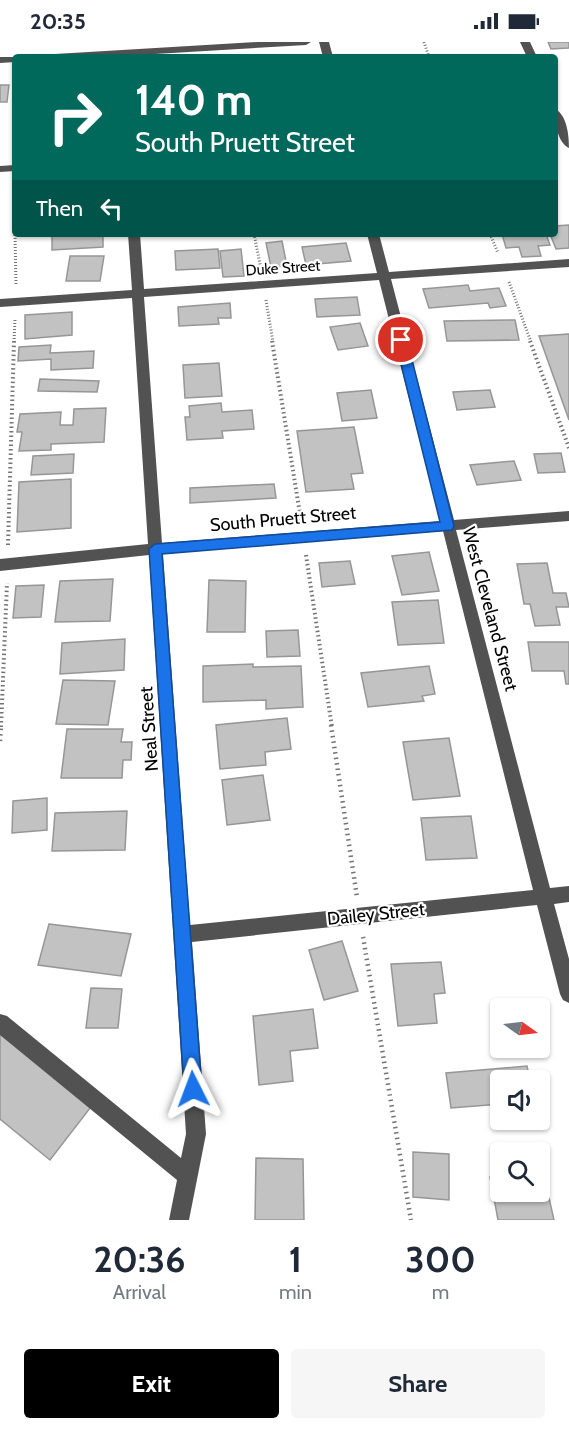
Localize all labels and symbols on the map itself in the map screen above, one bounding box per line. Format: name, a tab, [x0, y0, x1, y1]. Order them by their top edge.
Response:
street label: Duke Street	[245, 256, 321, 280]
pin	[375, 314, 426, 365]
street label: South Pruett Street	[209, 502, 357, 536]
street label: West Cleveland Street	[458, 525, 522, 693]
street label: Neal Street	[135, 686, 163, 772]
street label: Dailey Street	[326, 898, 426, 930]
north arrow	[490, 998, 550, 1058]
position arrow	[161, 1057, 225, 1121]

